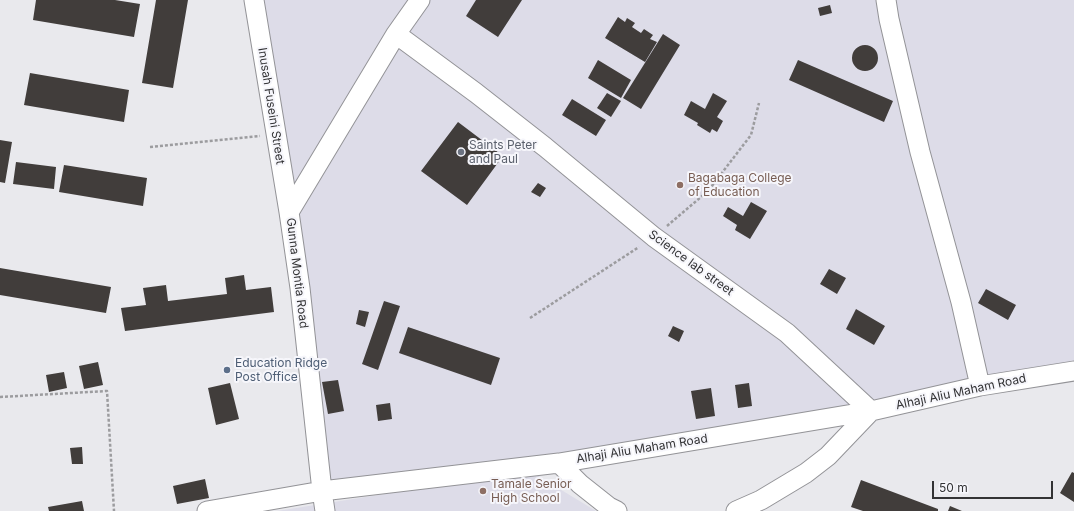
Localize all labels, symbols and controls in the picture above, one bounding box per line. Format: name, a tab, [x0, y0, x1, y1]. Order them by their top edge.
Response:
street label: Inusah Fuseini Street	[255, 47, 287, 165]
place label: Saints Peter and Paul	[469, 138, 537, 166]
marker: Saints Peter and Paul	[456, 147, 466, 157]
place label: Bagabaga College of Education	[688, 171, 791, 199]
marker: Bagabaga College of Education	[675, 180, 685, 190]
street label: Gunna Montia Road	[283, 217, 311, 329]
street label: Science lab street	[646, 227, 736, 299]
place label: Education Ridge Post Office	[235, 356, 327, 384]
marker: Education Ridge Post Office	[222, 365, 232, 375]
street label: Alhaji Aliu Maham Road	[894, 371, 1028, 413]
street label: Alhaji Aliu Maham Road	[575, 431, 709, 467]
scale bar	[934, 473, 1055, 499]
place label: Tamale Senior High School	[491, 477, 572, 505]
text: 50 m	[939, 480, 968, 495]
marker: Tamale Senior High School	[478, 486, 488, 496]

